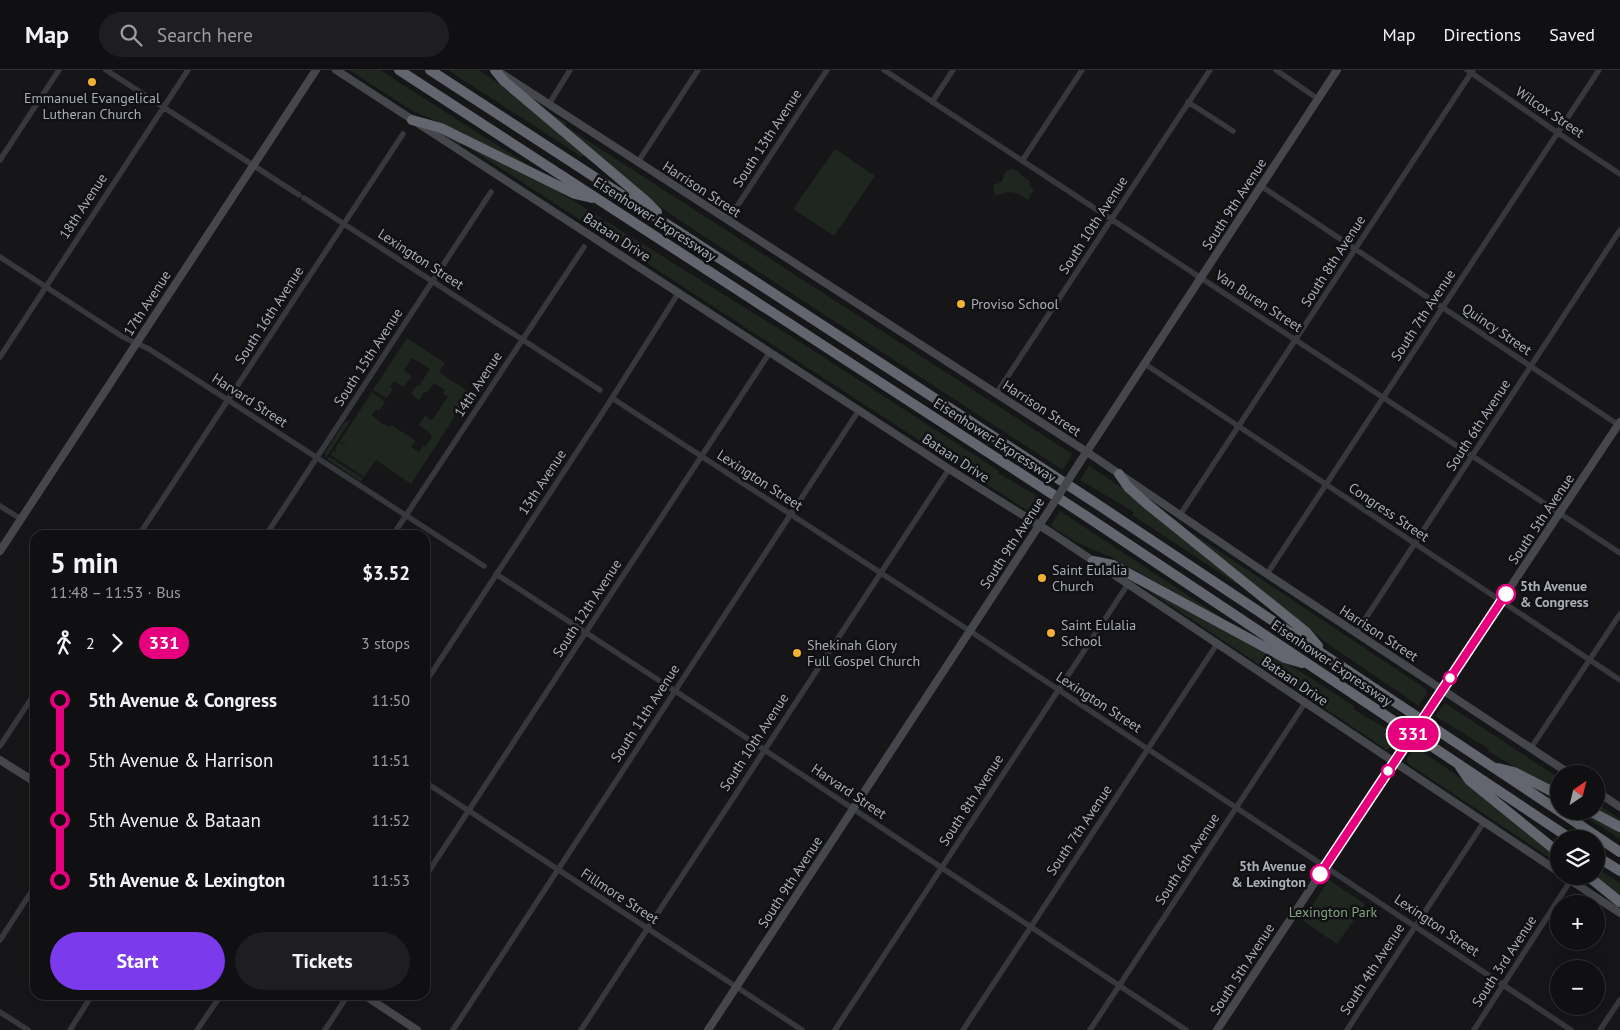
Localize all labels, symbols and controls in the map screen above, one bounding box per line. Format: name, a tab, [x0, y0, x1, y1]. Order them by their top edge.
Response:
search box	[99, 12, 449, 57]
text: Map	[25, 19, 69, 50]
icon: search	[117, 21, 145, 49]
text: Search here	[157, 23, 253, 47]
text: Map	[1383, 23, 1415, 46]
text: Directions	[1443, 23, 1521, 46]
text: Saved	[1549, 23, 1595, 46]
marker: Emmanuel Evangelical Lutheran Church	[86, 76, 98, 88]
street label: Wilcox Street	[1512, 82, 1588, 142]
street label: South 13th Avenue	[729, 86, 805, 190]
place label: Emmanuel Evangelical Lutheran Church	[24, 89, 160, 123]
street label: South 9th Avenue	[1198, 155, 1270, 253]
street label: Harrison Street	[659, 157, 745, 221]
street label: 18th Avenue	[55, 170, 111, 242]
street label: Eisenhower Expressway	[590, 173, 720, 266]
street label: South 10th Avenue	[1055, 173, 1131, 277]
street label: Bataan Drive	[580, 209, 654, 265]
street label: South 8th Avenue	[1297, 212, 1369, 310]
street label: Lexington Street	[375, 225, 467, 294]
street label: South 16th Avenue	[231, 263, 307, 367]
street label: Van Buren Street	[1211, 266, 1306, 336]
street label: South 7th Avenue	[1387, 266, 1459, 364]
street label: 17th Avenue	[119, 267, 175, 339]
place label: Proviso School	[971, 295, 1059, 313]
marker: Proviso School	[955, 298, 967, 310]
street label: Quincy Street	[1459, 299, 1535, 359]
street label: South 15th Avenue	[330, 305, 406, 409]
street label: 14th Avenue	[450, 348, 506, 420]
street label: Harvard Street	[209, 369, 291, 431]
street label: Harrison Street	[999, 376, 1085, 440]
street label: South 6th Avenue	[1442, 376, 1514, 474]
street label: Eisenhower Expressway	[930, 394, 1060, 487]
street label: Bataan Drive	[919, 430, 993, 486]
street label: 13th Avenue	[514, 446, 570, 518]
street label: Lexington Street	[714, 446, 806, 515]
street label: South 5th Avenue	[1504, 470, 1578, 568]
street label: Congress Street	[1345, 478, 1433, 546]
street label: South 9th Avenue	[976, 494, 1048, 592]
text: 5 min	[50, 544, 118, 581]
street label: South 12th Avenue	[549, 556, 625, 660]
text: $3.52	[362, 561, 410, 585]
place label: Saint Eulalia Church	[1052, 561, 1127, 595]
marker: Saint Eulalia Church	[1036, 572, 1048, 584]
place label: 5th Avenue & Congress	[1520, 577, 1589, 611]
text: 11:48 – 11:53 · Bus	[50, 582, 181, 602]
marker: 5th Avenue & Congress	[1496, 584, 1516, 604]
street label: Harrison Street	[1336, 601, 1422, 665]
place label: Saint Eulalia School	[1061, 616, 1136, 650]
street label: Eisenhower Expressway	[1268, 616, 1396, 711]
marker: Saint Eulalia School	[1045, 627, 1057, 639]
icon: walk	[50, 629, 78, 657]
icon: forward	[103, 629, 131, 657]
text: 331	[149, 631, 179, 654]
text: 2	[86, 633, 95, 653]
text: 3 stops	[361, 633, 410, 653]
place label: Shekinah Glory Full Gospel Church	[807, 636, 920, 670]
marker: Shekinah Glory Full Gospel Church	[791, 647, 803, 659]
street label: Bataan Drive	[1258, 652, 1332, 710]
street label: South 11th Avenue	[607, 661, 683, 765]
street label: Lexington Street	[1053, 668, 1145, 737]
unlabelled marker	[1443, 671, 1457, 685]
text: 5th Avenue & Congress	[88, 688, 277, 712]
text: 11:50	[372, 690, 410, 710]
street label: South 10th Avenue	[716, 690, 792, 794]
line badge: 331	[1384, 718, 1442, 750]
text: 331	[1398, 722, 1428, 745]
text: 5th Avenue & Harrison	[88, 748, 273, 772]
text: 11:51	[372, 750, 410, 770]
street label: South 8th Avenue	[935, 751, 1007, 849]
street label: Harvard Street	[808, 759, 890, 823]
unlabelled marker	[1381, 764, 1395, 778]
north arrow	[1550, 765, 1605, 820]
map controls	[1550, 765, 1605, 1015]
street label: South 7th Avenue	[1042, 781, 1116, 879]
text: 5th Avenue & Bataan	[88, 808, 261, 832]
text: 11:52	[372, 810, 410, 830]
street label: South 6th Avenue	[1151, 810, 1223, 908]
button: layers	[1550, 830, 1605, 885]
street label: South 9th Avenue	[754, 833, 826, 931]
place label: 5th Avenue & Lexington	[1231, 857, 1306, 891]
street label: Fillmore Street	[578, 864, 663, 928]
marker: 5th Avenue & Lexington	[1310, 864, 1330, 884]
text: 5th Avenue & Lexington	[88, 868, 285, 892]
text: 11:53	[372, 870, 410, 890]
street label: Lexington Street	[1391, 890, 1483, 960]
button: +	[1550, 895, 1605, 950]
park label: Lexington Park	[1289, 903, 1378, 921]
street label: South 3rd Avenue	[1468, 912, 1540, 1010]
street label: South 5th Avenue	[1206, 920, 1278, 1018]
street label: South 4th Avenue	[1336, 920, 1408, 1018]
button: Start	[50, 932, 225, 990]
button: Tickets	[235, 932, 410, 990]
button: −	[1550, 960, 1605, 1015]

